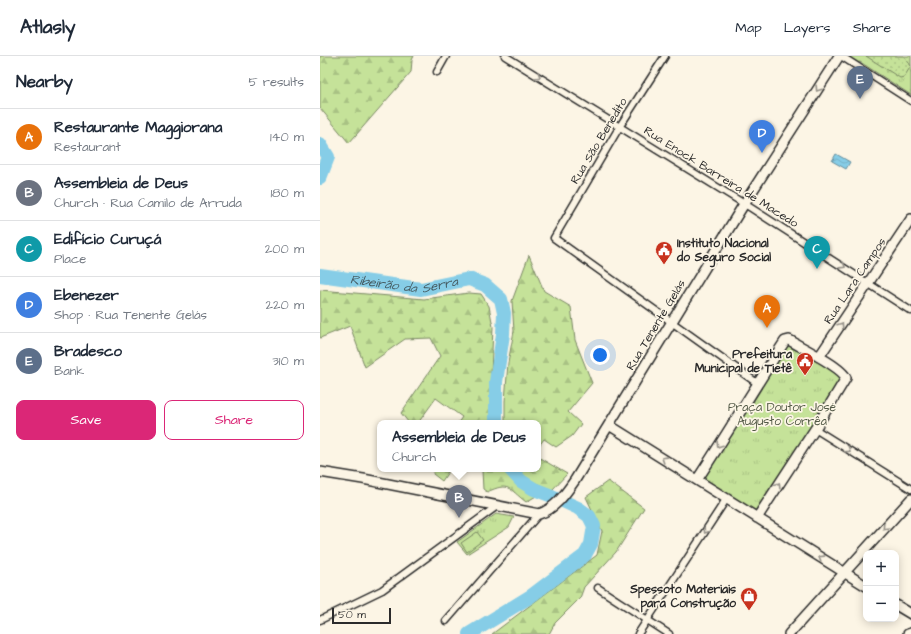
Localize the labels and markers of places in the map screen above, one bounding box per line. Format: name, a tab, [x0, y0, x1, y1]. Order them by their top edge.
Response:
pin: E	[847, 66, 873, 99]
pin: D	[749, 120, 775, 153]
place label: Instituto Nacional do Seguro Social	[676, 235, 771, 268]
pin: C	[804, 236, 830, 269]
public building icon: Instituto Nacional do Seguro Social	[654, 240, 674, 265]
pin: A	[754, 295, 780, 328]
place label: Prefeitura Municipal de Tietê	[695, 346, 793, 378]
public building icon: Prefeitura Municipal de Tietê	[795, 351, 815, 376]
pin: B	[446, 485, 472, 518]
place label: Spessoto Materiais para Construção	[629, 581, 736, 613]
shop icon: Spessoto Materiais para Construção	[739, 586, 759, 611]

